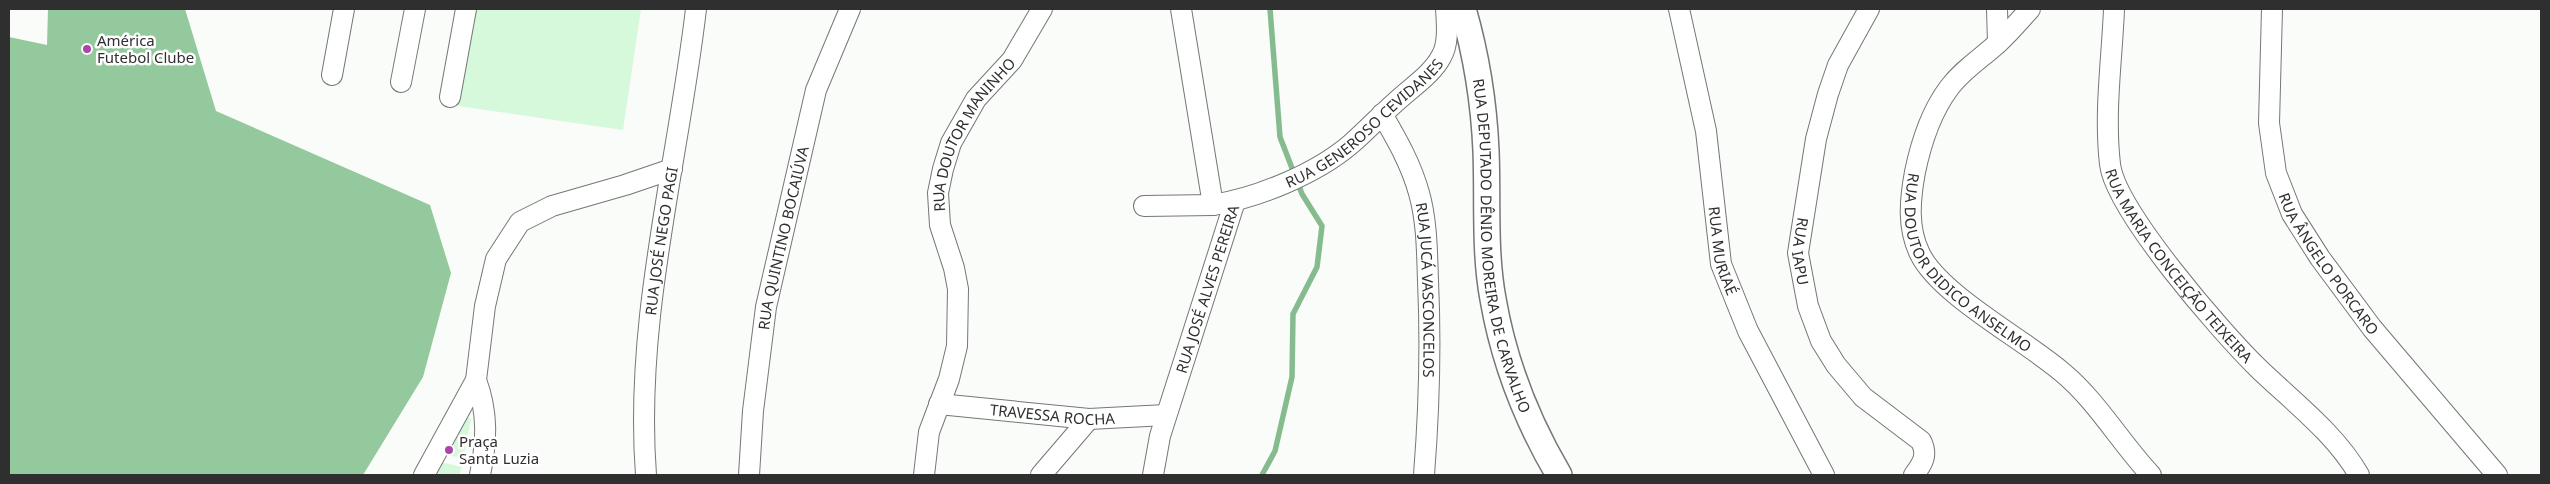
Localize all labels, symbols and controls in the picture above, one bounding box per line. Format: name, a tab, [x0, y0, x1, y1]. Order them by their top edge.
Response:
place label: América Futebol Clube	[97, 30, 194, 67]
marker: América Futebol Clube	[81, 43, 93, 55]
street label: RUA DOUTOR MANINHO	[928, 53, 1019, 212]
street label: RUA GENEROSO CEVIDANES	[1282, 54, 1447, 192]
street label: RUA DEPUTADO DÊNIO MOREIRA DE CARVALHO	[1469, 77, 1536, 416]
street label: RUA QUINTINO BOCAIÚVA	[753, 144, 813, 331]
street label: RUA JOSÉ NEGO PAGI	[640, 165, 682, 316]
street label: RUA MARIA CONCEIÇÃO TEIXEIRA	[2101, 166, 2257, 367]
street label: RUA DOUTOR DIDICO ANSELMO	[1901, 172, 2036, 356]
street label: RUA ÂNGELO PORCARO	[2275, 190, 2383, 339]
street label: RUA JUCÁ VASCONCELOS	[1412, 200, 1439, 378]
street label: RUA JOSÉ ALVES PEREIRA	[1171, 202, 1243, 376]
street label: RUA MURIAÉ	[1705, 205, 1742, 298]
street label: RUA IAPU	[1788, 216, 1814, 287]
street label: TRAVESSA ROCHA	[989, 399, 1116, 429]
place label: Praça Santa Luzia	[459, 431, 539, 468]
marker: Praça Santa Luzia	[443, 444, 455, 456]

